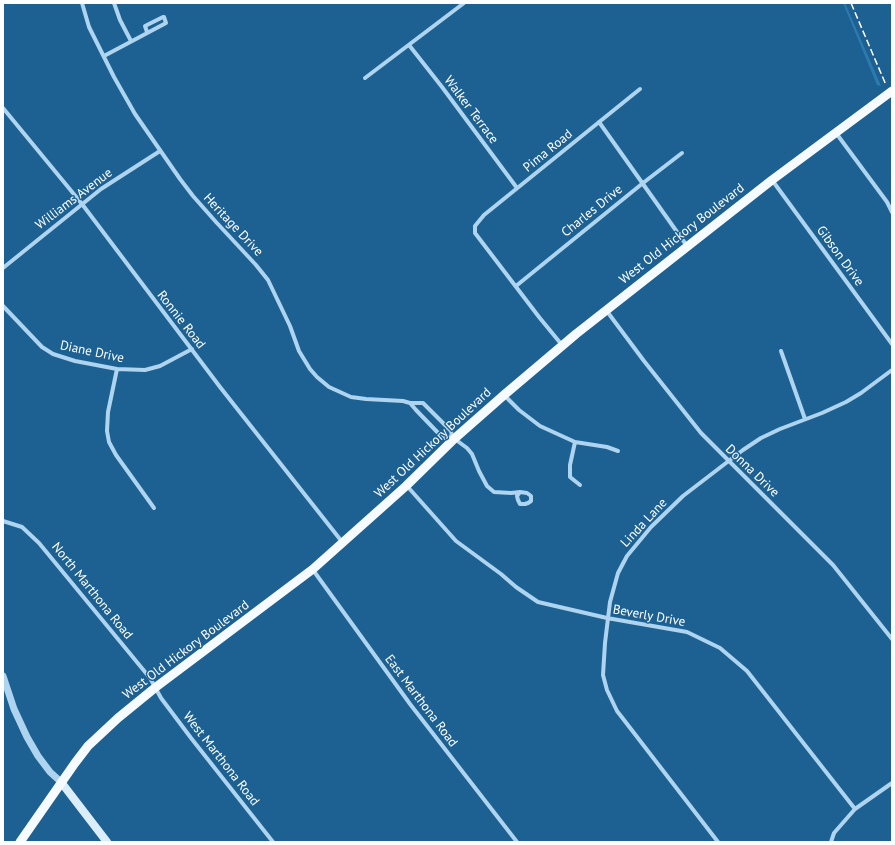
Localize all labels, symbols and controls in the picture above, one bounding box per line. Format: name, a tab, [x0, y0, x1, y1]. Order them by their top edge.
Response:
street label: Walker Terrace	[441, 73, 501, 147]
street label: Pima Road	[520, 126, 576, 176]
street label: Williams Avenue	[33, 165, 115, 233]
street label: West Old Hickory Boulevard	[616, 180, 748, 288]
street label: Charles Drive	[558, 182, 626, 240]
street label: Heritage Drive	[200, 190, 266, 260]
street label: Gibson Drive	[813, 223, 867, 289]
street label: Ronnie Road	[153, 288, 209, 352]
street label: Diane Drive	[59, 338, 125, 366]
street label: West Old Hickory Boulevard	[371, 385, 495, 501]
street label: Donna Drive	[722, 442, 782, 500]
street label: Linda Lane	[618, 495, 670, 551]
street label: North Marthona Road	[48, 539, 136, 643]
street label: West Old Hickory Boulevard	[120, 597, 252, 703]
street label: Beverly Drive	[611, 602, 687, 630]
street label: East Marthona Road	[381, 652, 461, 750]
street label: West Marthona Road	[180, 709, 262, 809]

